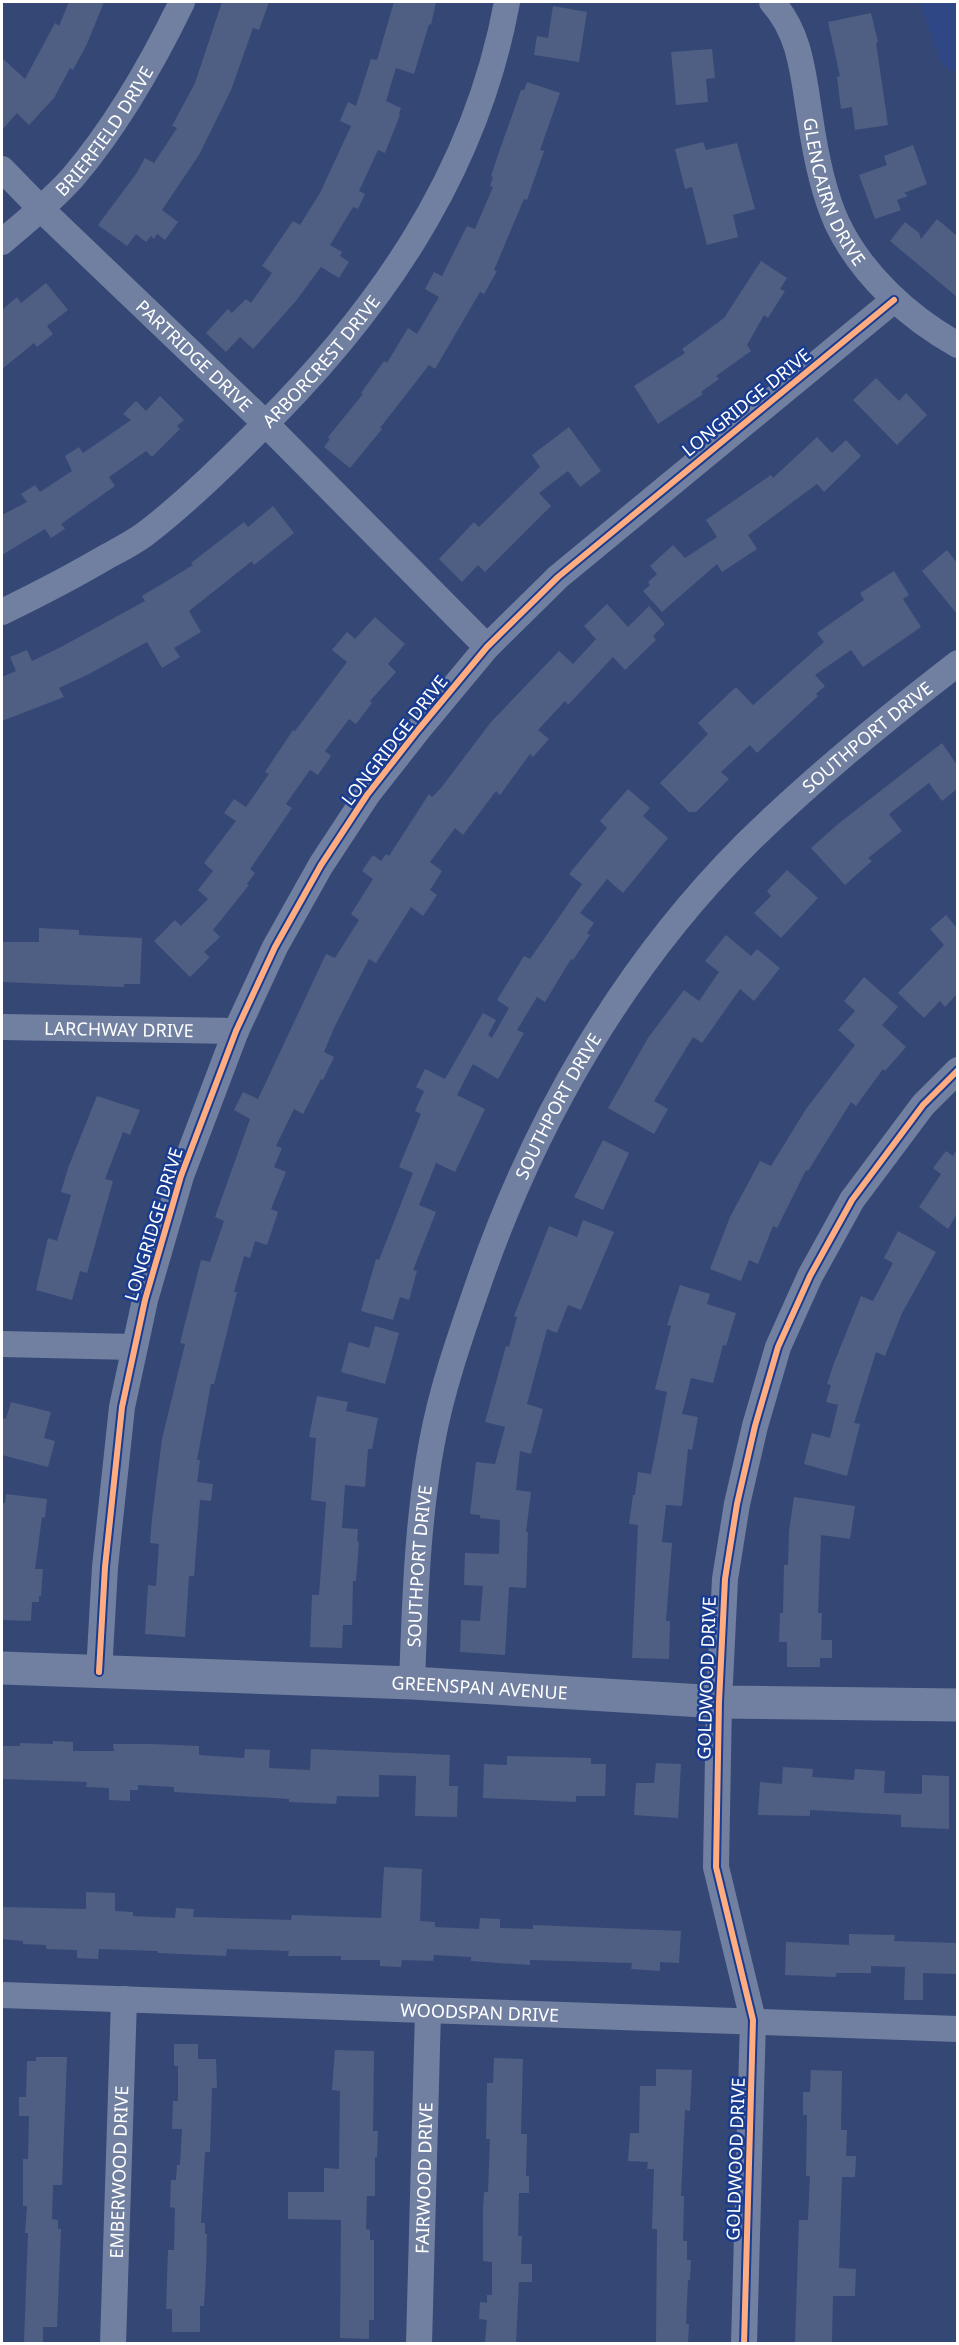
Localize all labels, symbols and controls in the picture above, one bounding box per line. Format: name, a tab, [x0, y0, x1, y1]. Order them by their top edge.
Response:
street label: BRIERFIELD DRIVE	[50, 62, 158, 201]
street label: GLENCAIRN DRIVE	[798, 116, 871, 270]
street label: ARBORCREST DRIVE	[257, 290, 385, 433]
street label: PARTRIDGE DRIVE	[131, 294, 258, 417]
street label: LONGRIDGE DRIVE	[677, 343, 815, 461]
street label: LONGRIDGE DRIVE	[335, 670, 453, 810]
street label: SOUTHPORT DRIVE	[797, 676, 937, 798]
street label: LARCHWAY DRIVE	[44, 1016, 194, 1042]
street label: SOUTHPORT DRIVE	[509, 1028, 606, 1183]
street label: LONGRIDGE DRIVE	[118, 1144, 188, 1304]
street label: SOUTHPORT DRIVE	[401, 1484, 437, 1648]
street label: GOLDWOOD DRIVE	[691, 1596, 721, 1760]
street label: GREENSPAN AVENUE	[391, 1670, 568, 1705]
street label: WOODSPAN DRIVE	[400, 1997, 560, 2027]
street label: GOLDWOOD DRIVE	[720, 2077, 750, 2241]
street label: EMBERWOOD DRIVE	[104, 2085, 133, 2259]
street label: FAIRWOOD DRIVE	[409, 2102, 438, 2254]

